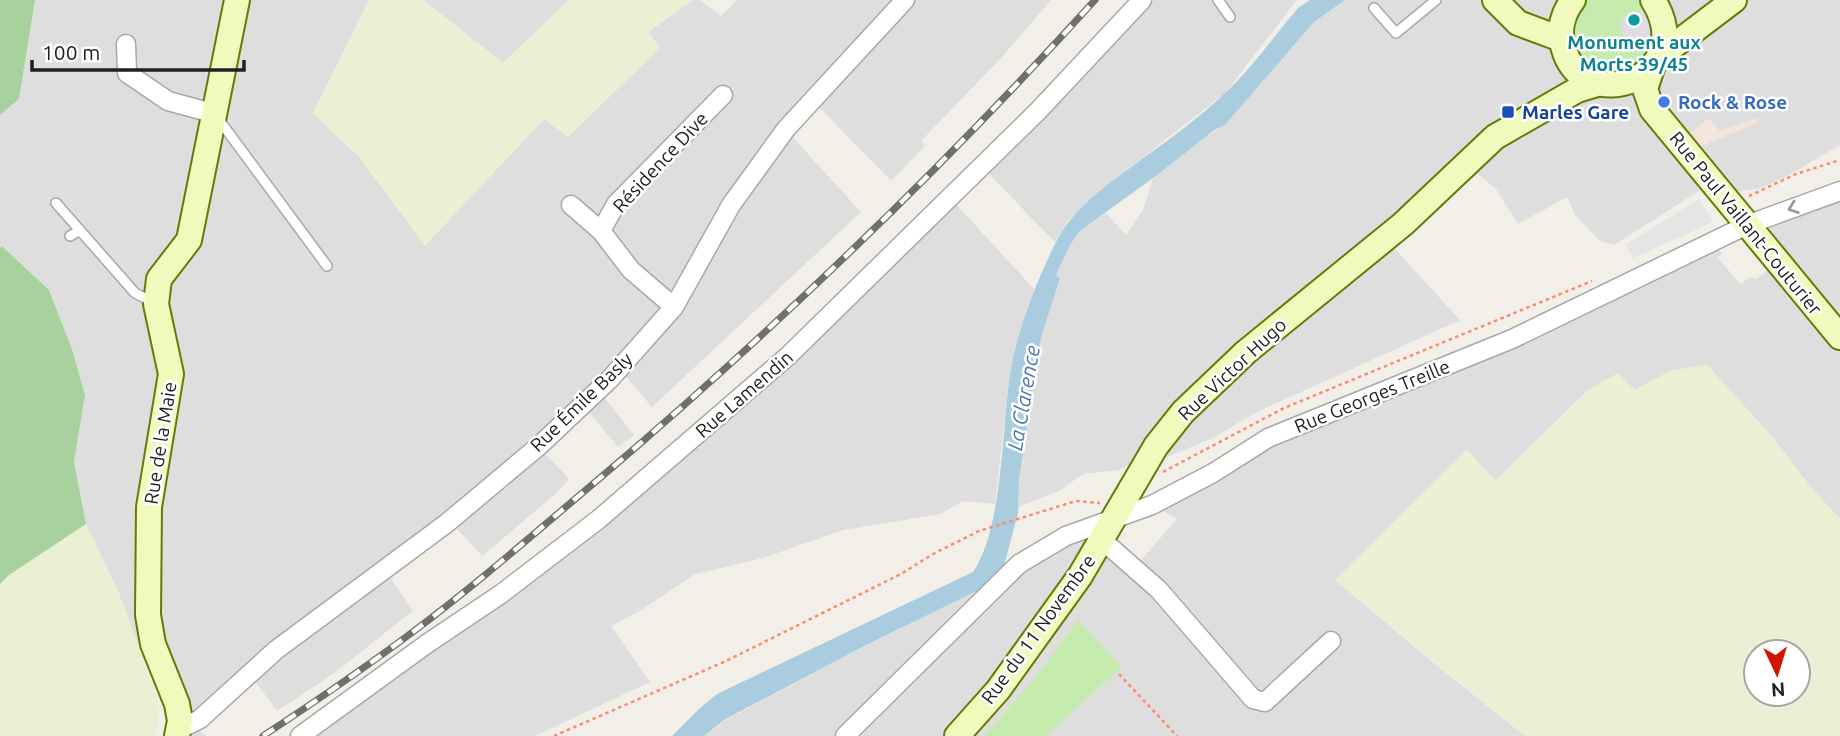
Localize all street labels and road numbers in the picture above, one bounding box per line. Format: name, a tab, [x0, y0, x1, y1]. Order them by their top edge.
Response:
street label: Résidence Dive	[608, 107, 712, 217]
street label: Rue Paul Vaillant-Couturier	[1665, 127, 1827, 319]
street label: Rue Victor Hugo	[1173, 313, 1291, 425]
street label: Rue Lamendin	[691, 346, 797, 442]
street label: Rue Émile Basly	[525, 348, 637, 456]
street label: Rue Georges Treille	[1291, 355, 1453, 437]
street label: Rue de la Maie	[139, 380, 181, 506]
street label: Rue du 11 Novembre	[976, 550, 1100, 708]

